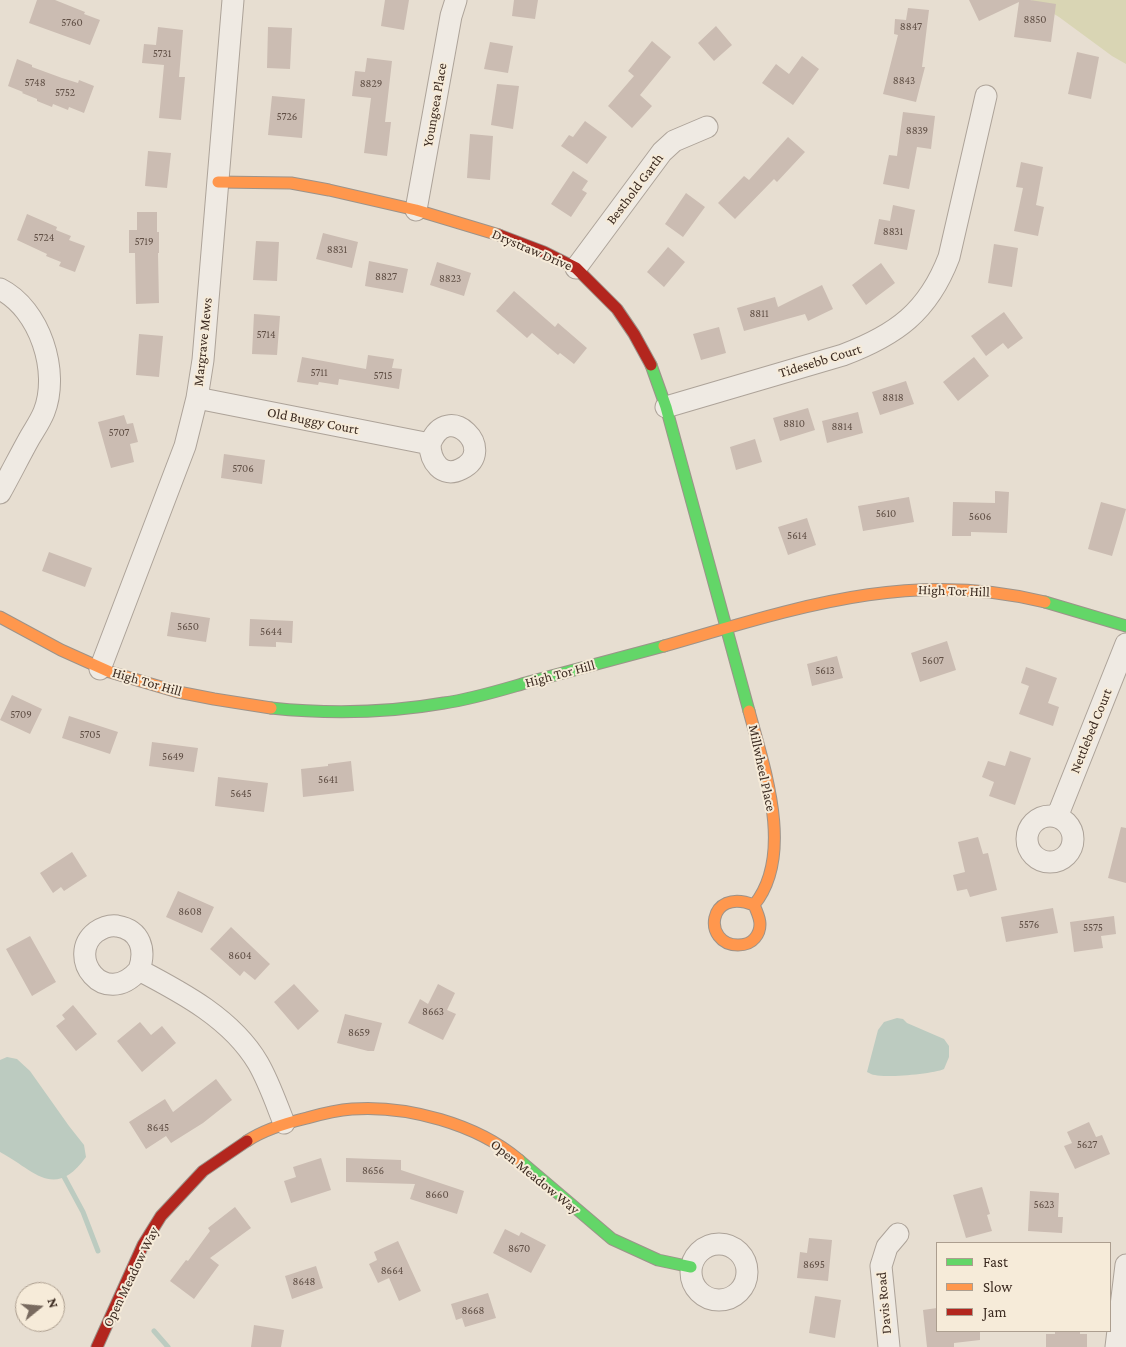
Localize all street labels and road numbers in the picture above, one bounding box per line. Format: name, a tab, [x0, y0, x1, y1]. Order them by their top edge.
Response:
street label: Youngsea Place	[419, 62, 451, 148]
street label: Besthold Garth	[603, 150, 667, 228]
street label: Drystraw Drive	[489, 226, 575, 274]
street label: Margrave Mews	[190, 297, 216, 387]
street label: Tidesebb Court	[777, 340, 863, 382]
street label: Old Buggy Court	[266, 404, 360, 438]
street label: High Tor Hill	[918, 581, 990, 601]
street label: High Tor Hill	[523, 657, 597, 691]
street label: High Tor Hill	[110, 664, 184, 700]
street label: Nettlebed Court	[1066, 686, 1116, 776]
street label: Millwheel Place	[745, 723, 779, 813]
street label: Open Meadow Way	[487, 1136, 583, 1218]
street label: Open Meadow Way	[99, 1224, 163, 1330]
street label: Davis Road	[873, 1271, 895, 1335]

